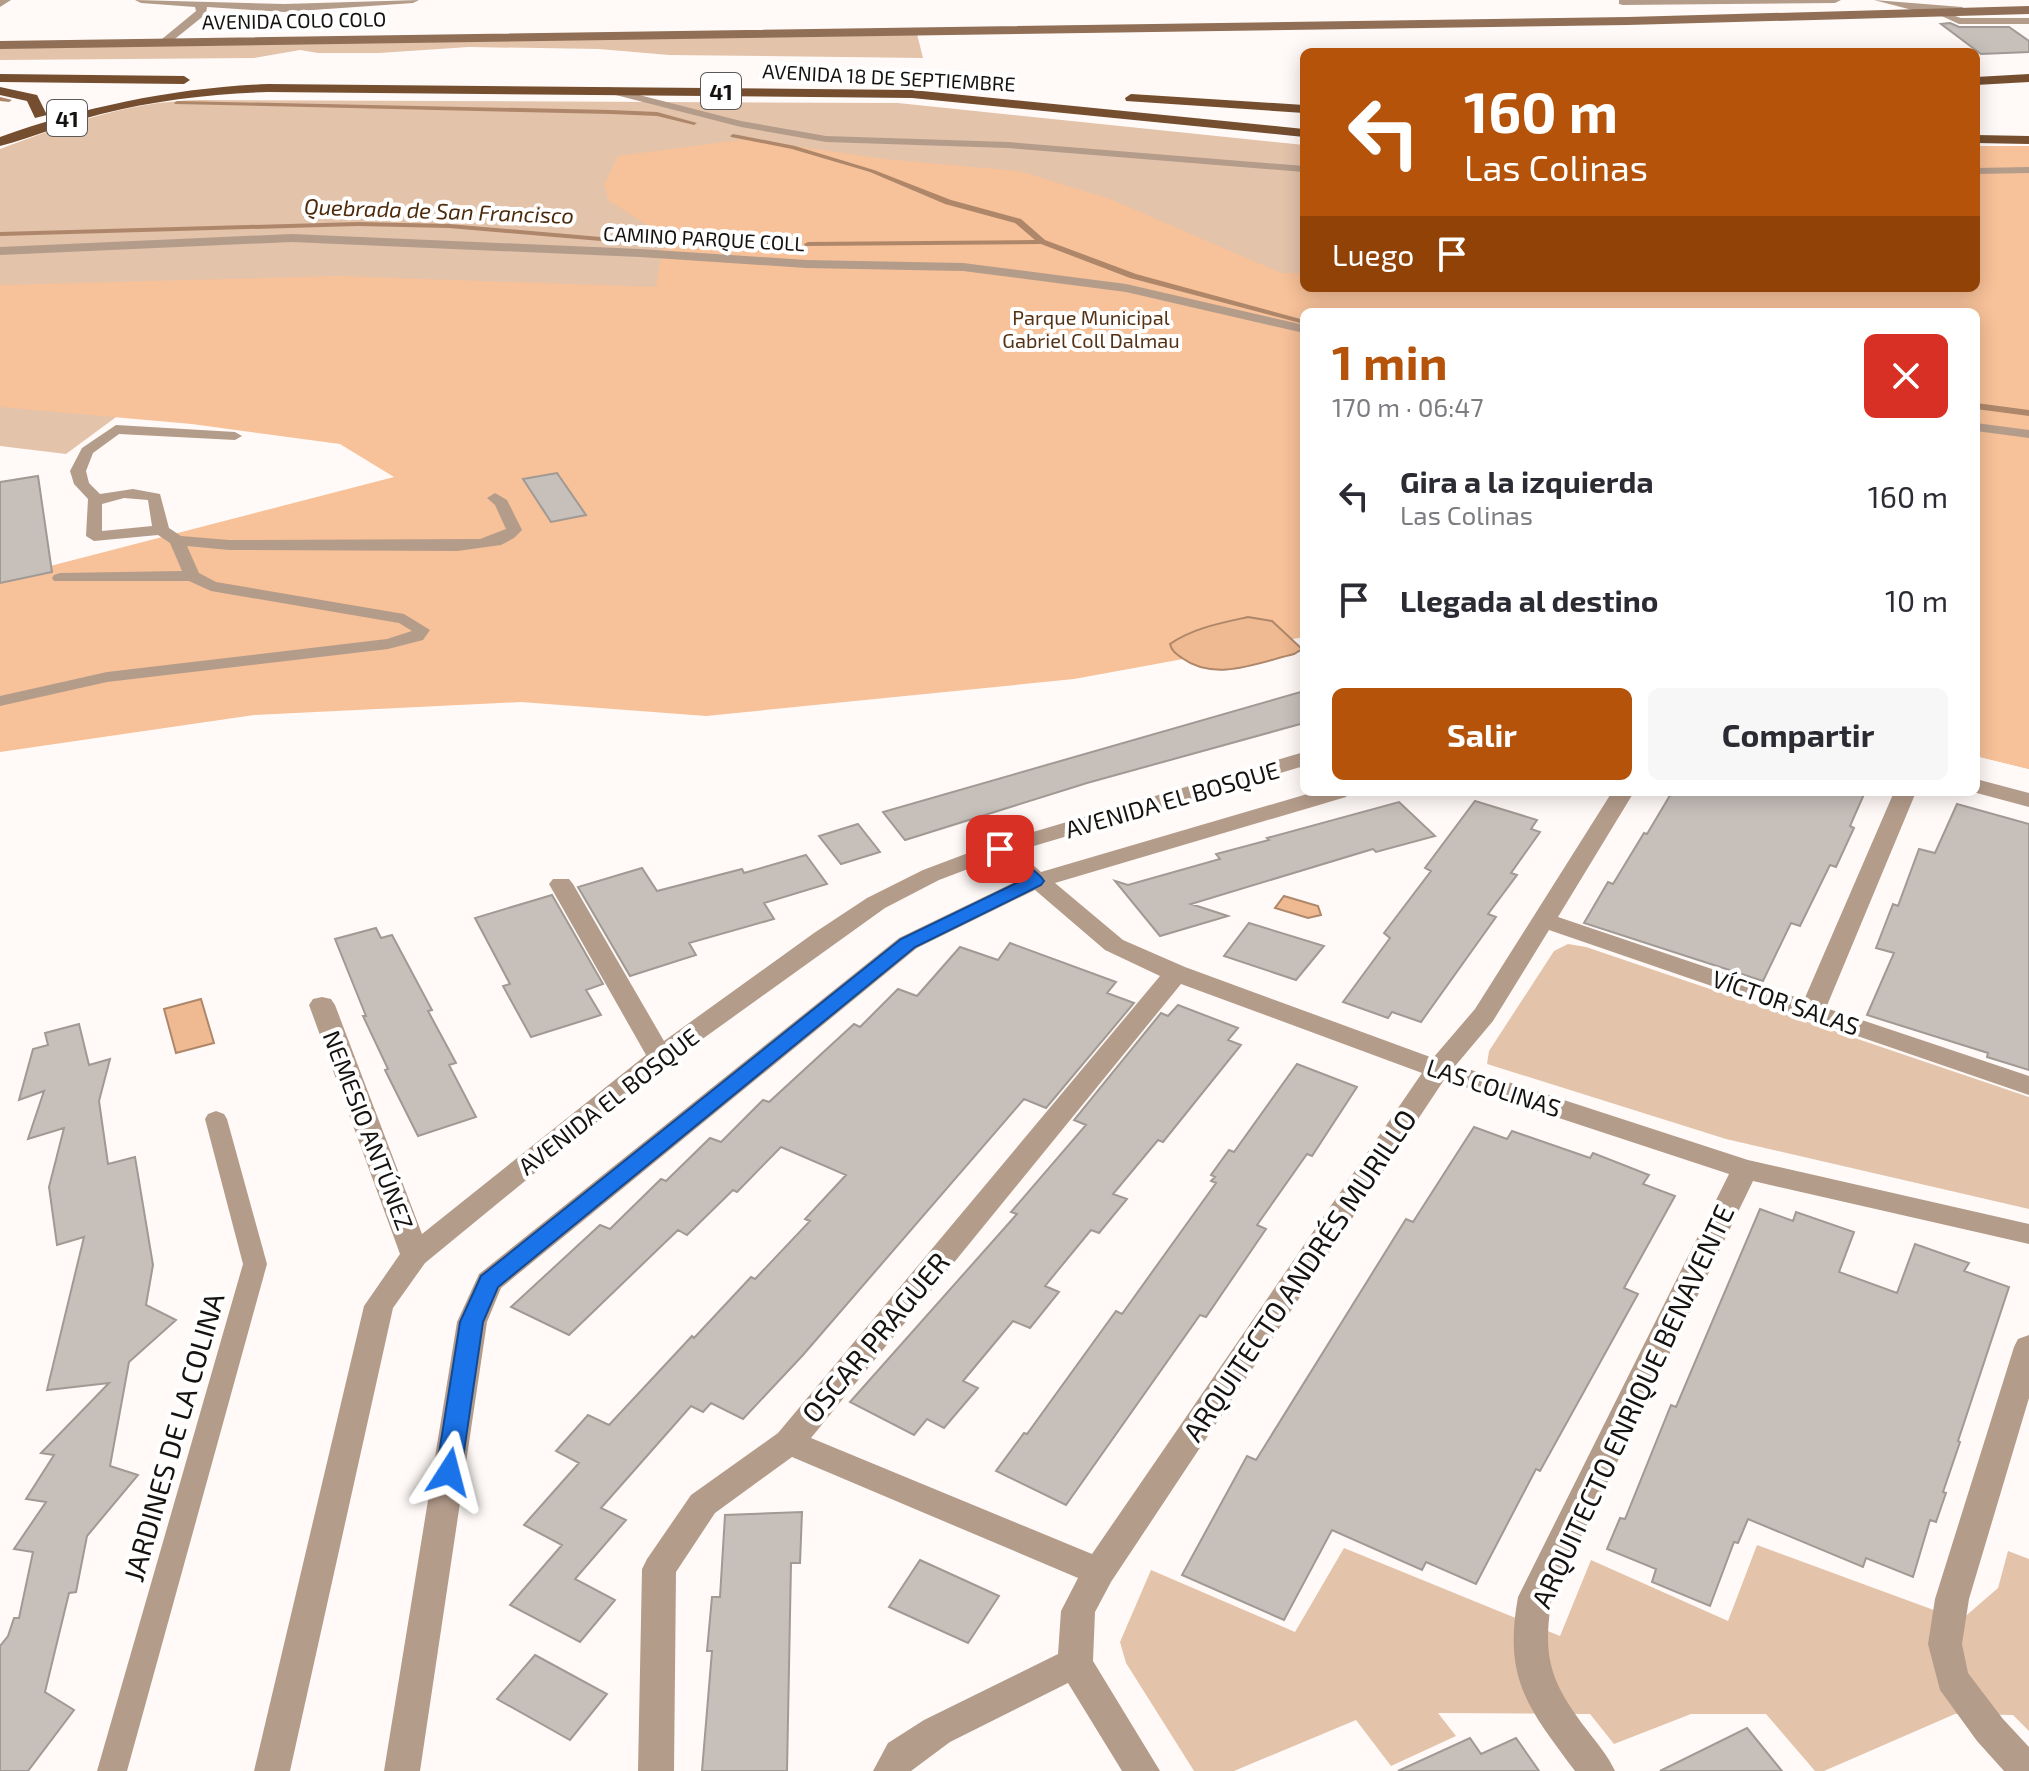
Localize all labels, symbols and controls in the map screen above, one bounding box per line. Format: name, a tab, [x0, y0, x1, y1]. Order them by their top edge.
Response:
street label: AVENIDA COLO COLO	[202, 6, 386, 34]
street label: AVENIDA 18 DE SEPTIEMBRE	[762, 58, 1016, 96]
road number: 41	[701, 73, 741, 109]
text: 160 m	[1464, 77, 1618, 144]
icon: left	[1332, 80, 1436, 184]
road number: 41	[47, 100, 87, 136]
text: Las Colinas	[1464, 145, 1648, 188]
water label: Quebrada de San Francisco	[304, 192, 574, 229]
street label: CAMINO PARQUE COLL	[603, 221, 805, 255]
icon: arrive	[1430, 232, 1474, 276]
text: Luego	[1332, 236, 1414, 272]
park label: Parque Municipal Gabriel Coll Dalmau	[1002, 305, 1180, 352]
text: 1 min	[1332, 332, 1448, 390]
button: close	[1864, 334, 1948, 418]
text: 170 m · 06:47	[1332, 391, 1484, 422]
text: Gira a la izquierda	[1400, 463, 1654, 499]
icon: left	[1332, 474, 1376, 518]
text: 160 m	[1868, 478, 1948, 514]
text: Las Colinas	[1400, 499, 1533, 530]
icon: arrive	[1332, 578, 1376, 622]
text: Llegada al destino	[1400, 582, 1659, 618]
text: 10 m	[1885, 582, 1948, 618]
button: Salir	[1332, 688, 1632, 780]
button: Compartir	[1648, 688, 1948, 780]
street label: AVENIDA EL BOSQUE	[1062, 755, 1282, 843]
pin	[966, 815, 1034, 883]
icon: arrive	[978, 827, 1022, 871]
street label: VÍCTOR SALAS	[1709, 963, 1863, 1041]
street label: AVENIDA EL BOSQUE	[512, 1021, 704, 1181]
street label: NEMESIO ANTÚNEZ	[318, 1026, 420, 1234]
street label: LAS COLINAS	[1423, 1052, 1565, 1122]
street label: ARQUITECTO ANDRÉS MURILLO	[1175, 1103, 1423, 1447]
street label: ARQUITECTO ENRIQUE BENAVENTE	[1523, 1199, 1741, 1613]
street label: OSCAR PRAGUER	[794, 1245, 956, 1429]
street label: JARDINES DE LA COLINA	[115, 1288, 231, 1585]
position arrow	[407, 1430, 491, 1514]

